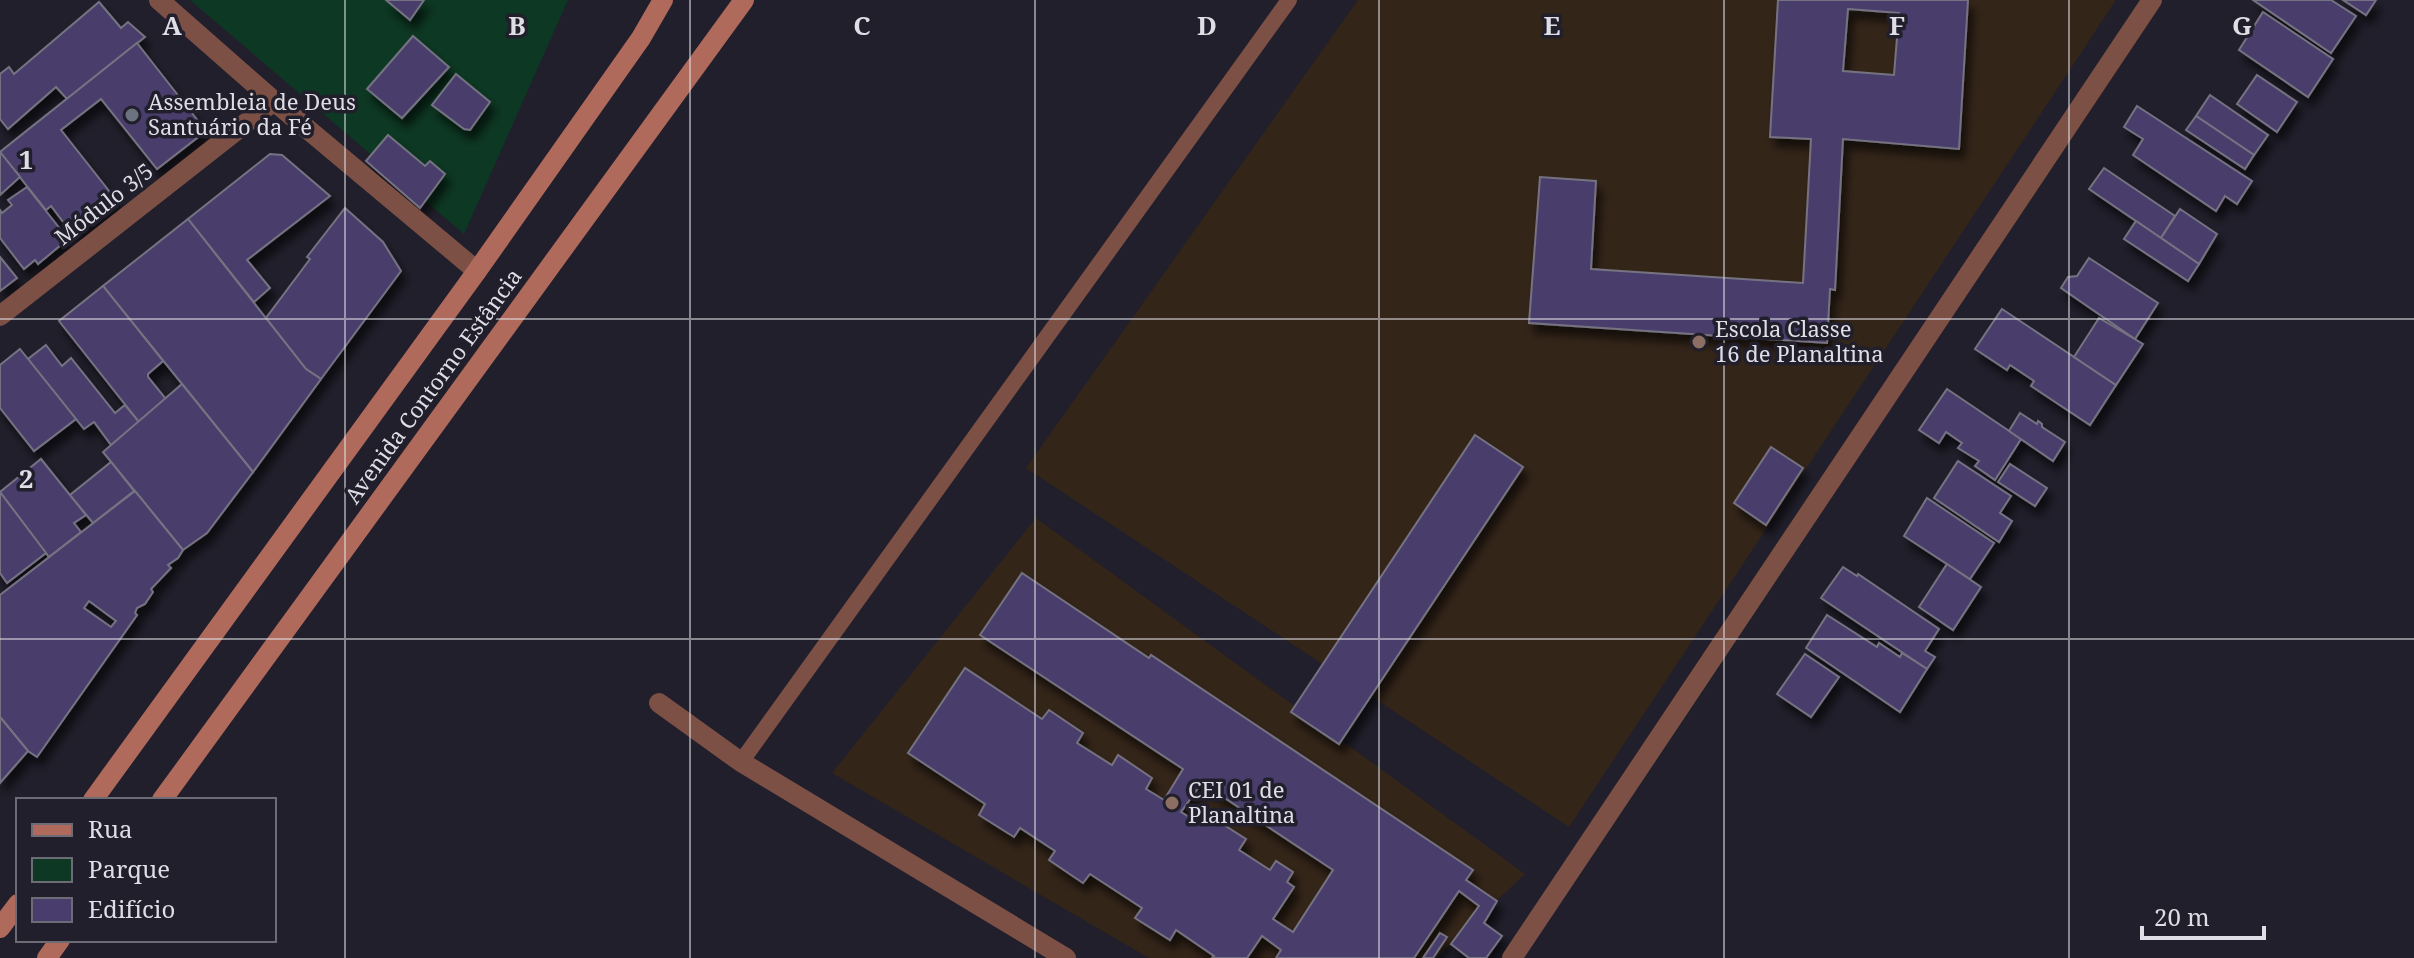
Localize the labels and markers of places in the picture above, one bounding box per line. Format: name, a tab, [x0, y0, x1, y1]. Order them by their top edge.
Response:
place label: Assembleia de Deus Santuário da Fé	[148, 86, 356, 141]
marker: Assembleia de Deus Santuário da Fé	[123, 106, 141, 124]
place label: Escola Classe 16 de Planaltina	[1715, 313, 1884, 368]
marker: Escola Classe 16 de Planaltina	[1690, 333, 1708, 351]
place label: CEI 01 de Planaltina	[1188, 774, 1295, 829]
marker: CEI 01 de Planaltina	[1163, 794, 1181, 812]

